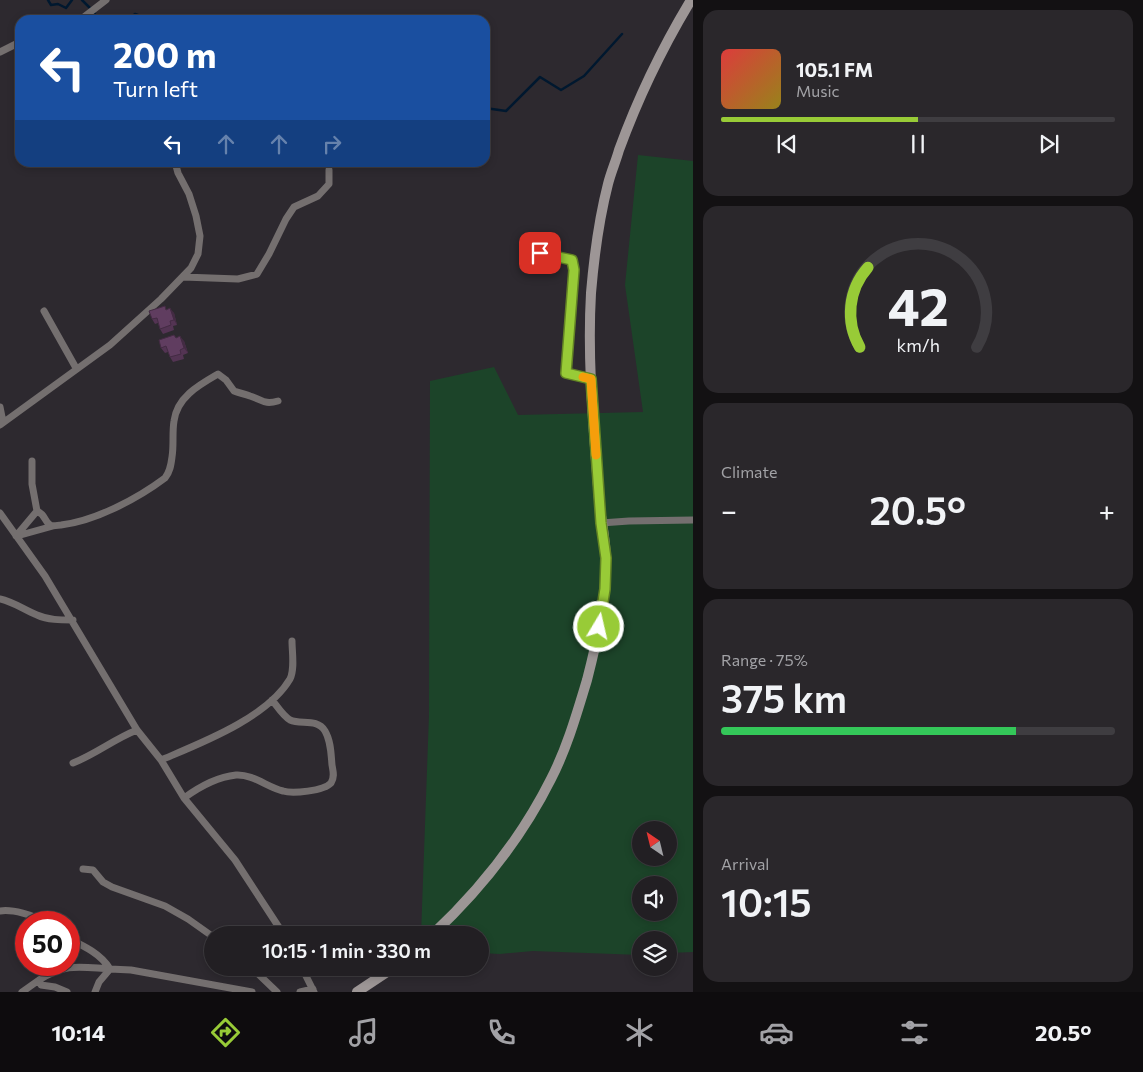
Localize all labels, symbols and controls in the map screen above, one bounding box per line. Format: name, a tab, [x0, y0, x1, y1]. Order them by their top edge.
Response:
text: 200 m	[113, 32, 216, 75]
icon: left	[30, 35, 95, 100]
text: 105.1 FM	[796, 58, 873, 81]
text: Turn left	[113, 75, 198, 102]
text: Music	[796, 81, 840, 100]
icon: left	[159, 130, 187, 158]
icon: ahead	[212, 130, 240, 158]
icon: ahead	[265, 130, 293, 158]
icon: right	[318, 130, 346, 158]
icon: previous	[773, 130, 801, 158]
icon: pause	[904, 130, 932, 158]
icon: next	[1035, 130, 1063, 158]
pin	[519, 232, 561, 274]
icon: arrive	[526, 239, 554, 267]
text: 42	[887, 273, 949, 337]
text: km/h	[896, 334, 940, 356]
text: Climate	[721, 462, 777, 481]
text: 20.5°	[870, 486, 966, 533]
text: −	[721, 493, 737, 527]
text: +	[1099, 493, 1115, 527]
position arrow	[572, 600, 624, 652]
text: Range · 75%	[721, 650, 808, 669]
text: 375 km	[721, 674, 847, 721]
north arrow	[632, 821, 678, 866]
map controls	[632, 821, 677, 976]
text: Arrival	[721, 854, 769, 873]
button: sound	[632, 876, 677, 921]
text: 10:15	[721, 878, 812, 925]
speed limit sign: 50	[15, 911, 80, 976]
button: layers	[632, 931, 677, 976]
text: 10:15 · 1 min · 330 m	[262, 939, 431, 962]
icon: directions	[208, 1015, 243, 1050]
icon: music	[346, 1015, 381, 1050]
icon: phone	[484, 1015, 519, 1050]
icon: climate	[622, 1015, 657, 1050]
icon: car	[759, 1015, 794, 1050]
icon: filters	[897, 1015, 932, 1050]
text: 10:14	[51, 1019, 105, 1046]
text: 20.5°	[1035, 1019, 1092, 1046]

